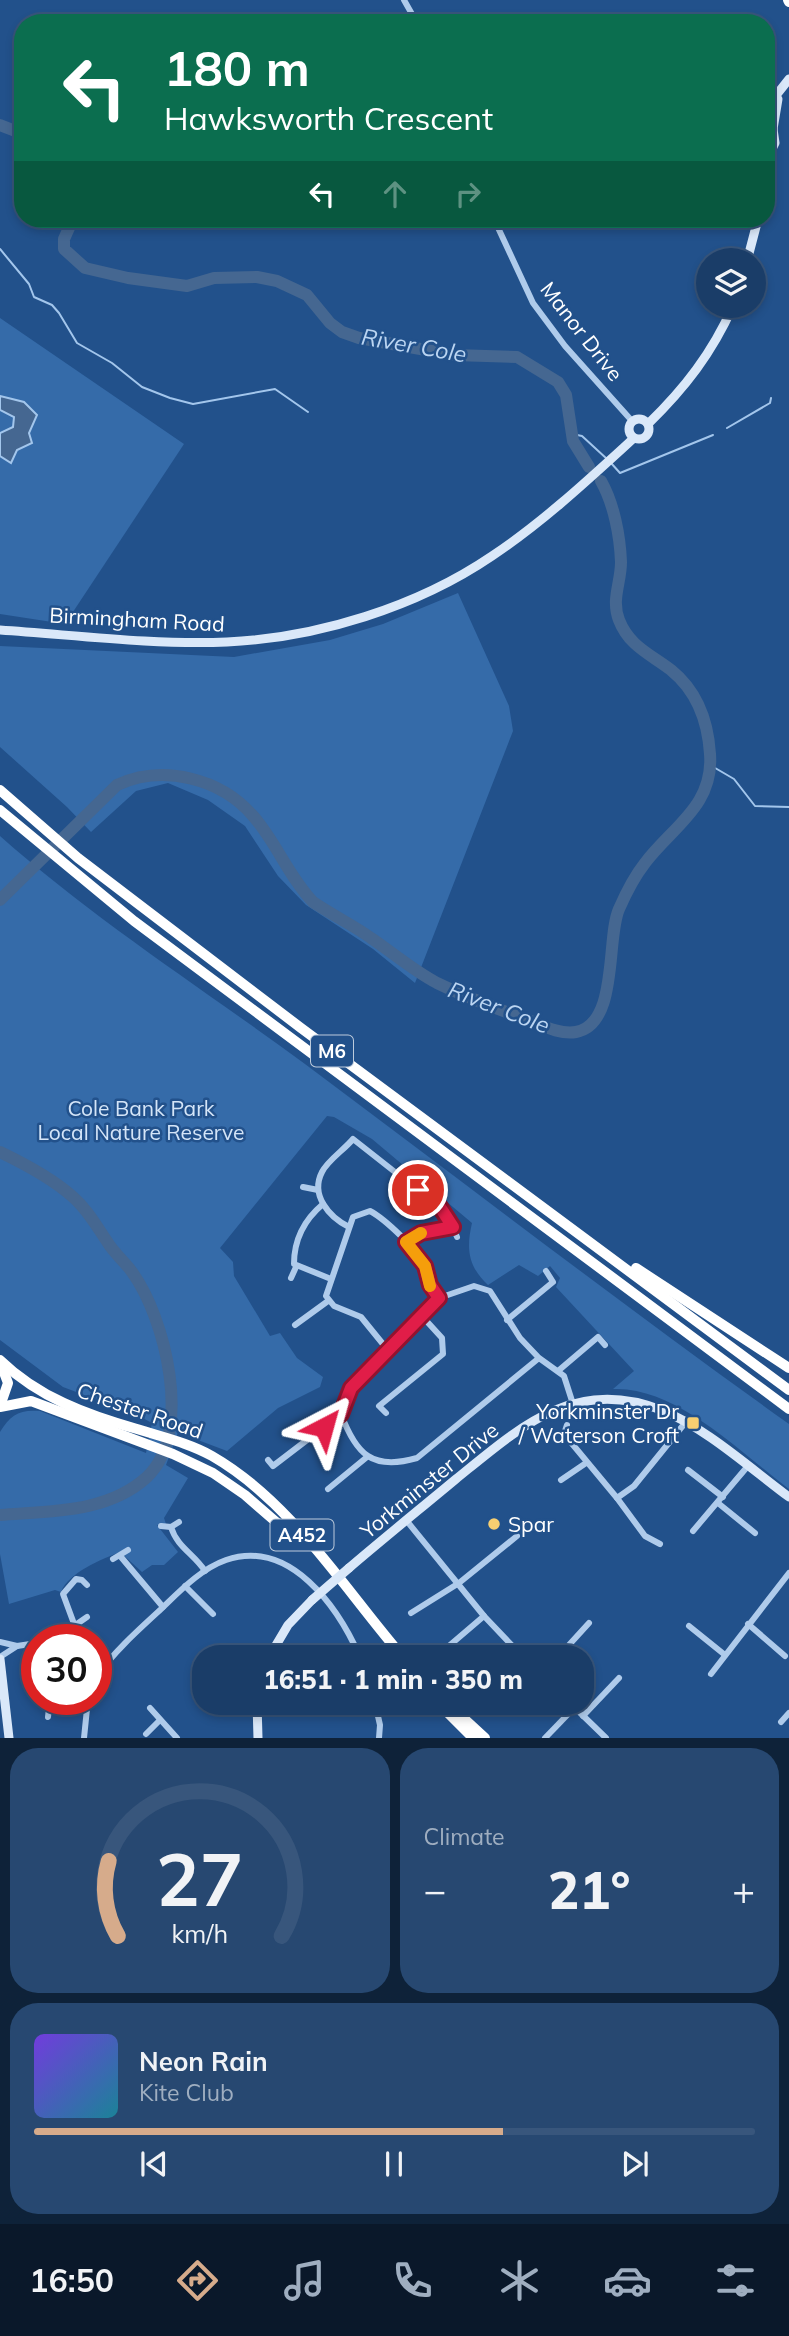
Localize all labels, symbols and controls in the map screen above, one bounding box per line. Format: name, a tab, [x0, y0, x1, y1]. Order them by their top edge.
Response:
text: 180 m	[164, 37, 310, 98]
icon: left	[49, 42, 140, 133]
text: Hawksworth Crescent	[164, 98, 493, 138]
icon: left	[303, 175, 341, 213]
icon: ahead	[376, 175, 414, 213]
icon: right	[449, 175, 487, 213]
map controls	[696, 248, 766, 318]
button: layers	[696, 248, 766, 318]
street label: Manor Drive	[535, 276, 629, 386]
water label: River Cole	[359, 321, 469, 369]
street label: Birmingham Road	[49, 601, 225, 637]
water label: River Cole	[444, 974, 554, 1040]
road number: M6	[311, 1036, 353, 1066]
park label: Cole Bank Park Local Nature Reserve	[37, 1095, 245, 1145]
pin	[388, 1160, 448, 1220]
icon: arrive	[399, 1171, 437, 1209]
street label: Chester Road	[74, 1376, 206, 1444]
position arrow	[287, 1390, 361, 1464]
place label: Yorkminster Dr / Waterson Croft	[518, 1398, 679, 1448]
marker: Yorkminster Dr / Waterson Croft	[685, 1415, 701, 1431]
street label: Yorkminster Drive	[354, 1416, 503, 1544]
place label: Spar	[508, 1511, 554, 1537]
marker: Spar	[486, 1516, 502, 1532]
road number: A452	[270, 1520, 334, 1550]
speed limit sign: 30	[21, 1624, 112, 1715]
text: 16:51 · 1 min · 350 m	[263, 1663, 523, 1696]
text: Climate	[424, 1822, 505, 1851]
text: 27	[156, 1834, 243, 1925]
text: 21°	[548, 1857, 630, 1922]
text: −	[424, 1866, 446, 1914]
text: +	[732, 1866, 755, 1914]
text: km/h	[171, 1918, 228, 1949]
text: Neon Rain	[139, 2045, 268, 2078]
text: Kite Club	[139, 2078, 234, 2107]
icon: previous	[135, 2145, 173, 2183]
icon: pause	[375, 2145, 413, 2183]
icon: next	[616, 2145, 654, 2183]
icon: directions	[173, 2256, 222, 2305]
icon: music	[280, 2256, 329, 2305]
icon: phone	[388, 2256, 437, 2305]
icon: climate	[495, 2256, 544, 2305]
icon: car	[603, 2256, 652, 2305]
icon: filters	[711, 2256, 760, 2305]
text: 16:50	[29, 2260, 114, 2300]

